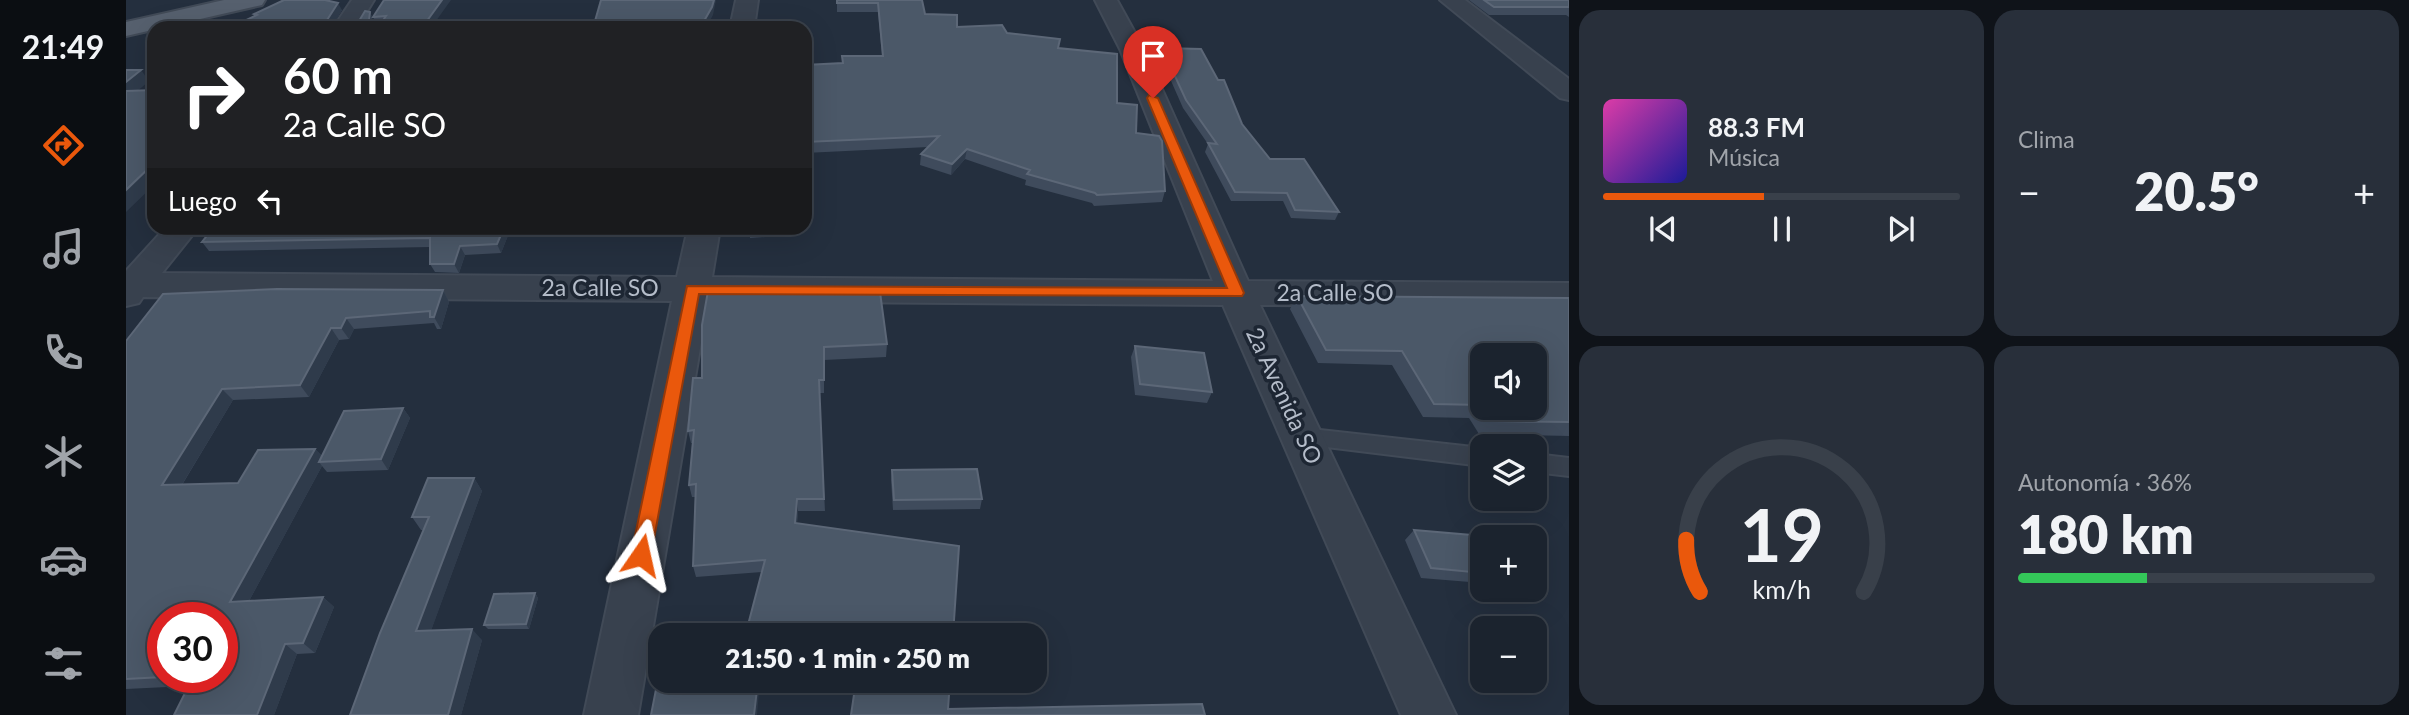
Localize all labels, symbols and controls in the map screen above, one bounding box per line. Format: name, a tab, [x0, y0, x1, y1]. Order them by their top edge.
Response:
pin	[1123, 26, 1183, 98]
text: 21:49	[22, 27, 104, 66]
icon: arrive	[1134, 37, 1172, 75]
text: 60 m	[283, 46, 393, 104]
icon: right	[168, 49, 259, 140]
text: 2a Calle SO	[283, 105, 446, 144]
text: 88.3 FM	[1708, 111, 1805, 143]
icon: directions	[39, 121, 88, 170]
text: Clima	[2018, 125, 2075, 153]
text: Música	[1708, 143, 1780, 171]
text: 20.5°	[2134, 160, 2259, 222]
text: −	[2018, 169, 2040, 215]
text: +	[2353, 169, 2375, 215]
icon: left	[251, 182, 289, 220]
text: Luego	[168, 185, 237, 217]
icon: previous	[1644, 210, 1682, 248]
icon: pause	[1763, 210, 1801, 248]
icon: next	[1882, 210, 1920, 248]
icon: music	[39, 224, 88, 273]
street label: 2a Calle SO	[541, 273, 659, 301]
street label: 2a Calle SO	[1276, 278, 1394, 306]
street label: 2a Avenida SO	[1241, 323, 1329, 468]
icon: phone	[39, 328, 88, 377]
map controls	[1470, 343, 1547, 693]
button: sound	[1470, 343, 1547, 420]
icon: climate	[39, 432, 88, 481]
button: layers	[1470, 434, 1547, 511]
text: Autonomía · 36%	[2018, 468, 2192, 496]
text: 19	[1739, 490, 1824, 578]
text: 180 km	[2018, 503, 2194, 565]
position arrow	[604, 518, 678, 592]
button: +	[1470, 525, 1547, 602]
icon: car	[39, 535, 88, 584]
text: km/h	[1752, 573, 1811, 603]
speed limit sign: 30	[147, 602, 238, 693]
button: −	[1470, 616, 1547, 693]
icon: filters	[39, 639, 88, 688]
text: 21:50 · 1 min · 250 m	[725, 642, 970, 674]

